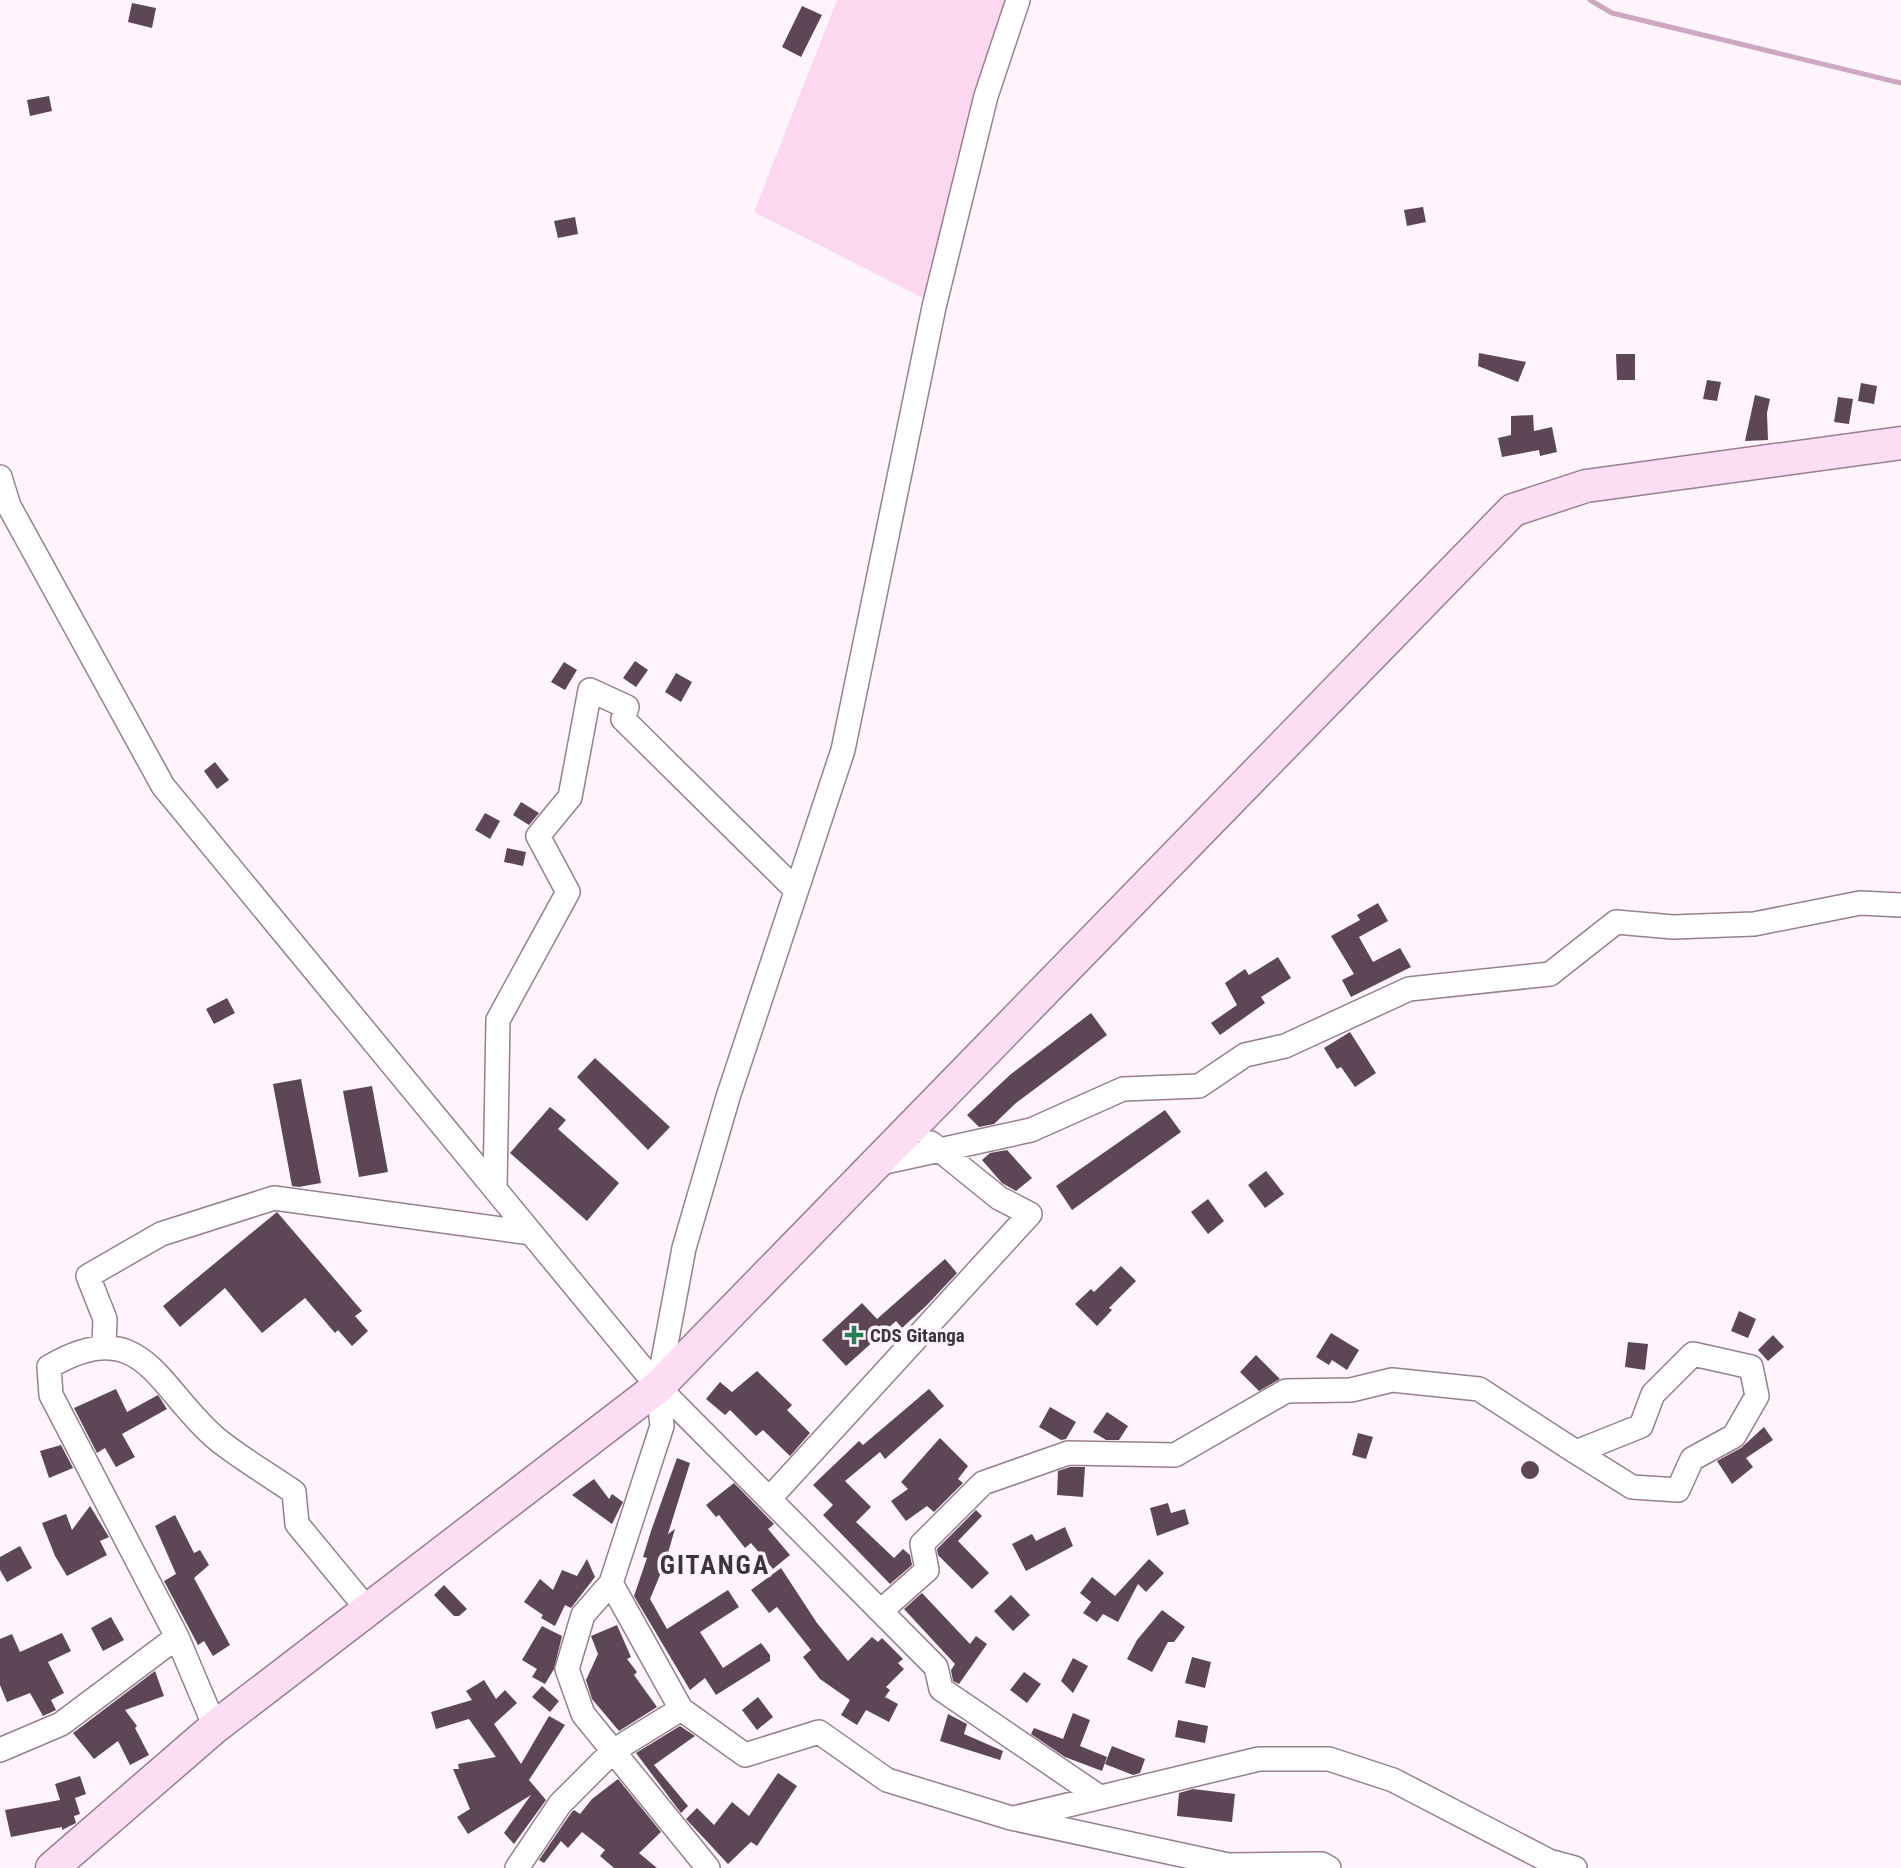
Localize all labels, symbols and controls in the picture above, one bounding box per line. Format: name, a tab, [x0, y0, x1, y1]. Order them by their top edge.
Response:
place label: CDS Gitanga	[870, 1324, 965, 1347]
marker: CDS Gitanga	[844, 1325, 864, 1345]
district label: GITANGA	[660, 1550, 770, 1580]

